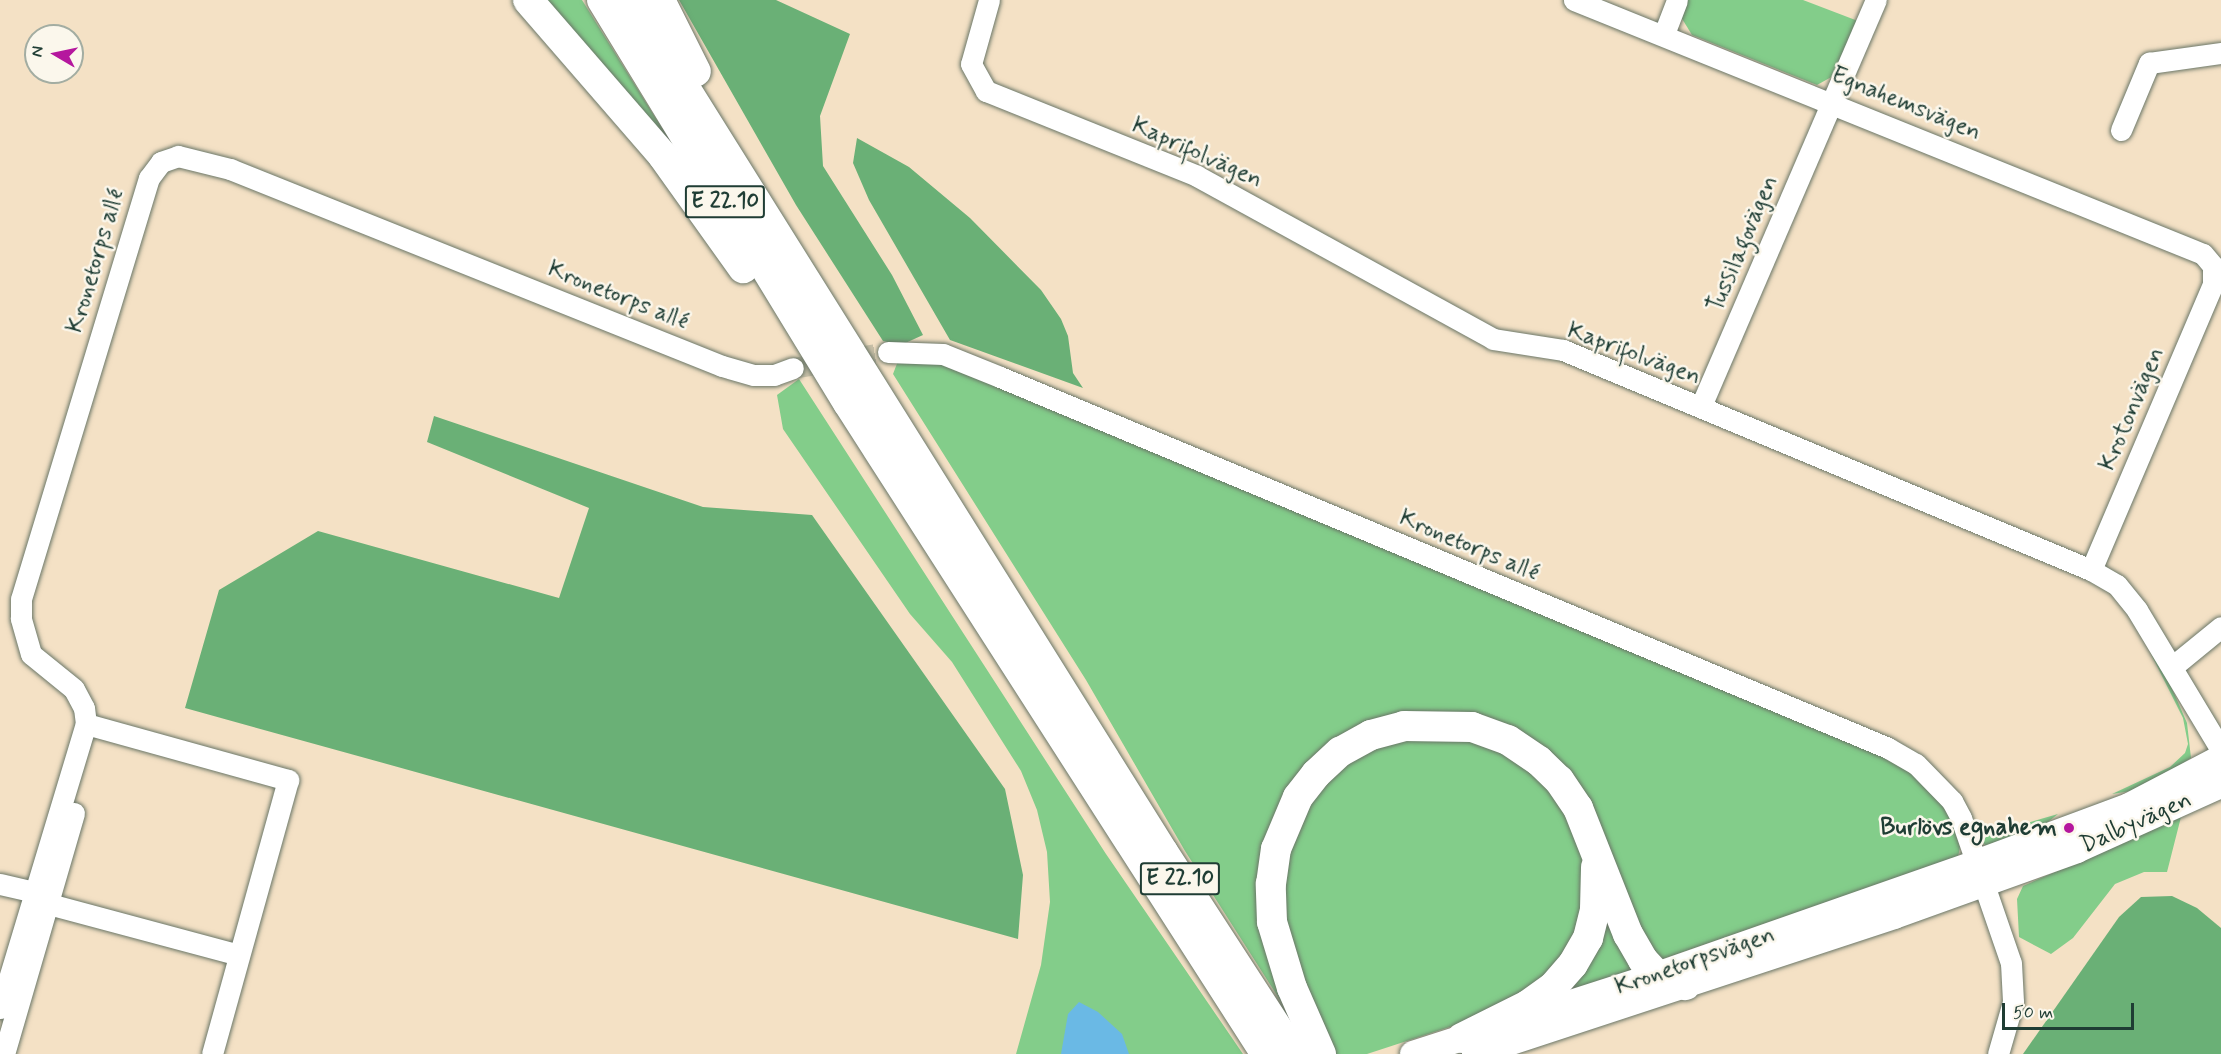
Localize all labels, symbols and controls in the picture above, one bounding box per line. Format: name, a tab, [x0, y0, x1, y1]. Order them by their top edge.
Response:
north arrow	[24, 24, 84, 84]
text: N	[26, 45, 49, 58]
street label: Egnahemsvägen	[1827, 61, 1985, 147]
street label: Kaprifolvägen	[1127, 111, 1267, 195]
street label: Tussilagovägen	[1701, 171, 1785, 317]
road number: E 22.10	[684, 183, 766, 221]
street label: Kronetorps allé	[60, 185, 132, 337]
street label: Kronetorps allé	[543, 255, 693, 337]
street label: Kaprifolvägen	[1563, 317, 1705, 391]
street label: Krotonvägen	[2093, 343, 2171, 475]
street label: Kronetorps allé	[1394, 503, 1544, 589]
street label: Dalbyvägen	[2076, 786, 2196, 860]
place label: Burlövs egnahem	[1890, 814, 2057, 842]
marker: Burlövs egnahem	[2062, 821, 2076, 835]
road number: E 22.10	[1140, 860, 1220, 898]
street label: Kronetorpsvägen	[1611, 920, 1779, 1002]
scale bar	[2005, 991, 2137, 1029]
text: 50 m	[2013, 1001, 2053, 1025]

